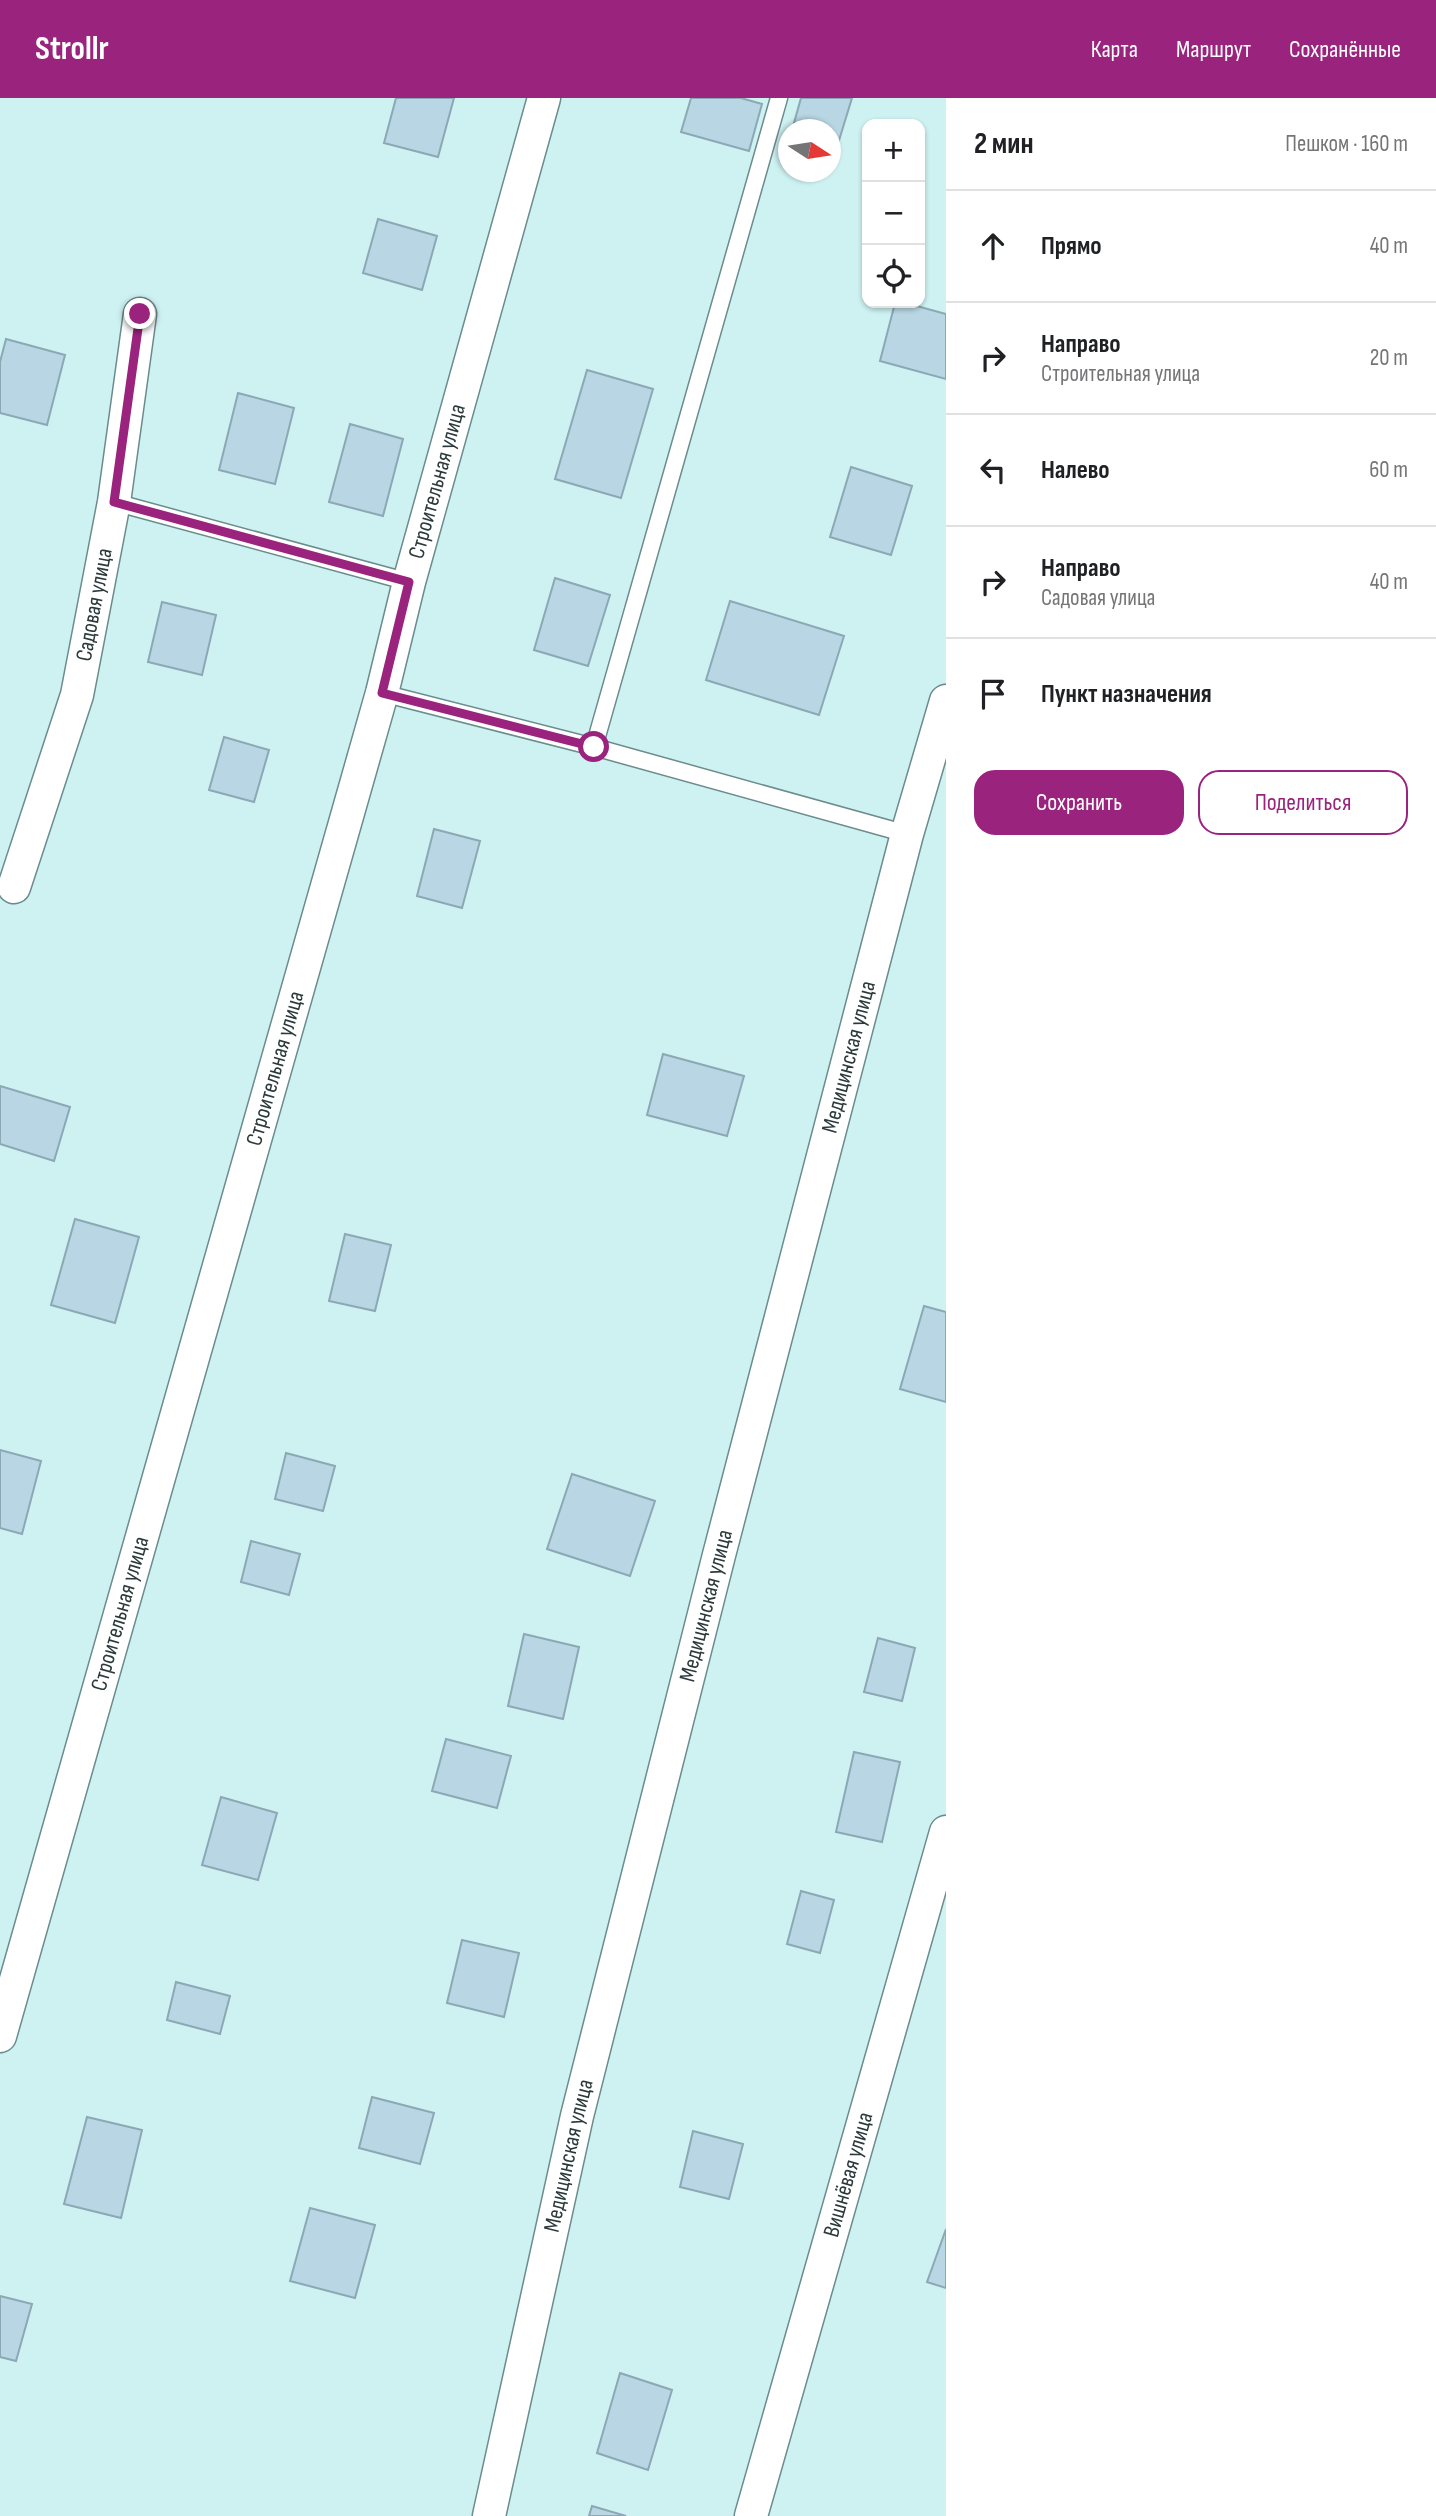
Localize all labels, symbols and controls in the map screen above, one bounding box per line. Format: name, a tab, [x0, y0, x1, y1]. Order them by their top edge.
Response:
text: Strollr	[35, 29, 109, 69]
text: Карта	[1091, 35, 1138, 64]
text: Маршрут	[1176, 35, 1251, 64]
text: Сохранённые	[1289, 35, 1401, 64]
north arrow	[778, 119, 841, 182]
map controls	[862, 119, 925, 308]
button: +	[862, 119, 925, 182]
text: 2 мин	[974, 126, 1034, 162]
text: Пешком · 160 m	[1285, 130, 1408, 158]
button: −	[862, 182, 925, 245]
icon: ahead	[974, 227, 1012, 265]
text: Прямо	[1041, 231, 1102, 262]
text: 40 m	[1370, 232, 1408, 260]
button: locate	[862, 245, 925, 308]
route end	[124, 298, 155, 329]
text: Направо	[1041, 329, 1120, 360]
icon: right	[974, 339, 1012, 377]
text: 20 m	[1370, 344, 1408, 372]
text: Строительная улица	[1041, 360, 1200, 388]
street label: Строительная улица	[402, 401, 472, 562]
icon: left	[974, 451, 1012, 489]
text: Налево	[1041, 455, 1110, 486]
text: 60 m	[1369, 456, 1408, 484]
street label: Садовая улица	[70, 546, 119, 664]
text: Направо	[1041, 553, 1120, 584]
icon: right	[974, 563, 1012, 601]
text: 40 m	[1370, 568, 1408, 596]
text: Садовая улица	[1041, 584, 1155, 612]
icon: arrive	[974, 675, 1012, 713]
text: Пункт назначения	[1041, 679, 1212, 710]
route start	[578, 731, 609, 762]
button: Сохранить	[974, 770, 1184, 835]
button: Поделиться	[1198, 770, 1408, 835]
street label: Медицинская улица	[816, 978, 882, 1136]
street label: Строительная улица	[240, 988, 310, 1149]
street label: Медицинская улица	[673, 1527, 739, 1685]
street label: Строительная улица	[85, 1533, 155, 1694]
street label: Медицинская улица	[538, 2076, 600, 2235]
street label: Вишнёвая улица	[817, 2109, 879, 2240]

